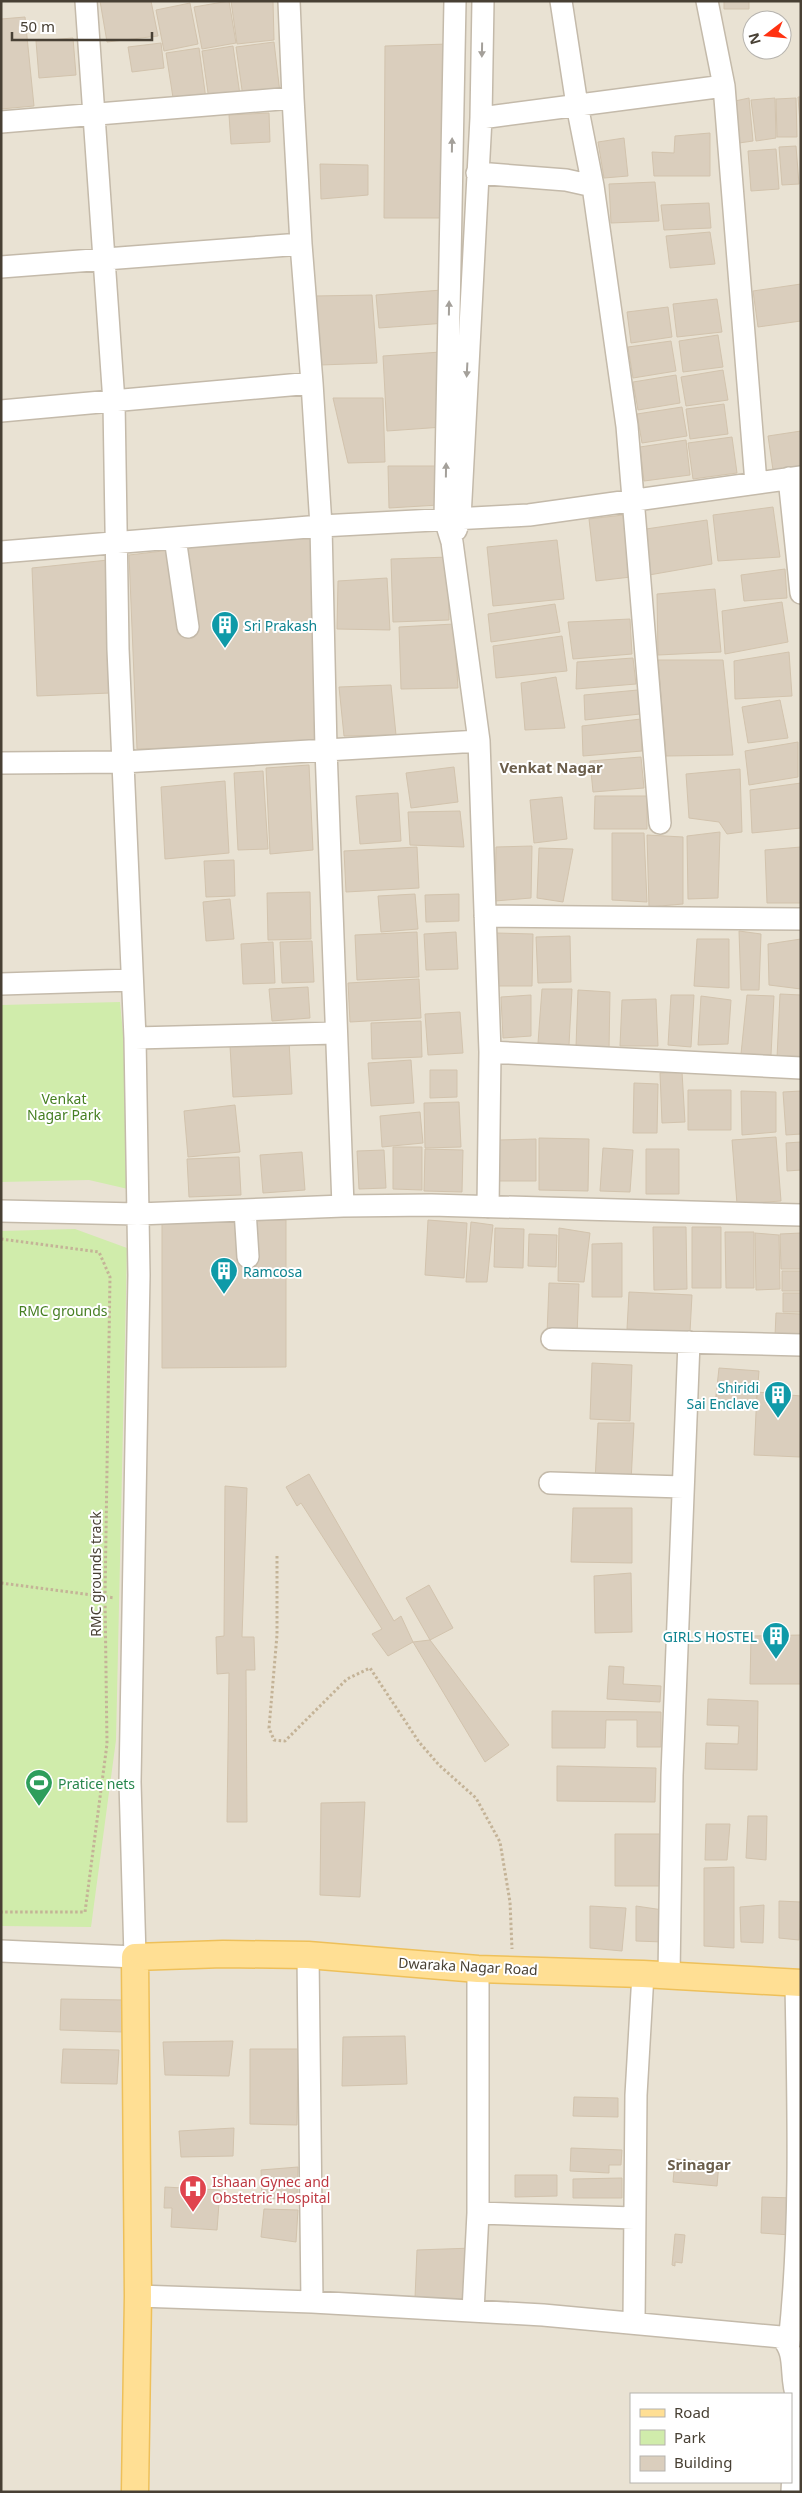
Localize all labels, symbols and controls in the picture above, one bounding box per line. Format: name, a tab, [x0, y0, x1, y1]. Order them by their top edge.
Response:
scale bar	[12, 10, 152, 42]
north arrow	[742, 10, 792, 60]
text: 50 m	[20, 16, 55, 36]
text: N	[743, 31, 765, 47]
one-way arrow	[478, 42, 486, 58]
one-way arrow	[449, 137, 457, 153]
one-way arrow	[445, 299, 453, 315]
one-way arrow	[463, 362, 471, 378]
one-way arrow	[442, 462, 450, 478]
building icon: Sri Prakash	[210, 610, 240, 649]
place label: Sri Prakash	[244, 616, 317, 635]
district label: Venkat Nagar	[499, 757, 603, 777]
park label: Venkat Nagar Park	[27, 1089, 102, 1124]
building icon: Ramcosa	[209, 1256, 239, 1295]
place label: Ramcosa	[243, 1262, 302, 1281]
park label: RMC grounds	[18, 1301, 108, 1320]
place label: Shiridi Sai Enclave	[687, 1378, 759, 1413]
building icon: Shiridi Sai Enclave	[763, 1380, 793, 1419]
street label: RMC grounds track	[86, 1511, 105, 1637]
building icon: GIRLS HOSTEL	[761, 1621, 791, 1660]
place label: GIRLS HOSTEL	[663, 1627, 757, 1646]
sports icon: Pratice nets	[24, 1768, 54, 1807]
place label: Pratice nets	[58, 1774, 135, 1793]
street label: Dwaraka Nagar Road	[398, 1953, 538, 1979]
district label: Srinagar	[667, 2154, 731, 2174]
place label: Ishaan Gynec and Obstetric Hospital	[212, 2172, 330, 2207]
hospital icon: Ishaan Gynec and Obstetric Hospital	[178, 2174, 208, 2213]
legend	[630, 2393, 792, 2483]
text: Road	[674, 2402, 710, 2422]
text: Park	[674, 2427, 706, 2447]
text: Building	[674, 2452, 732, 2472]

